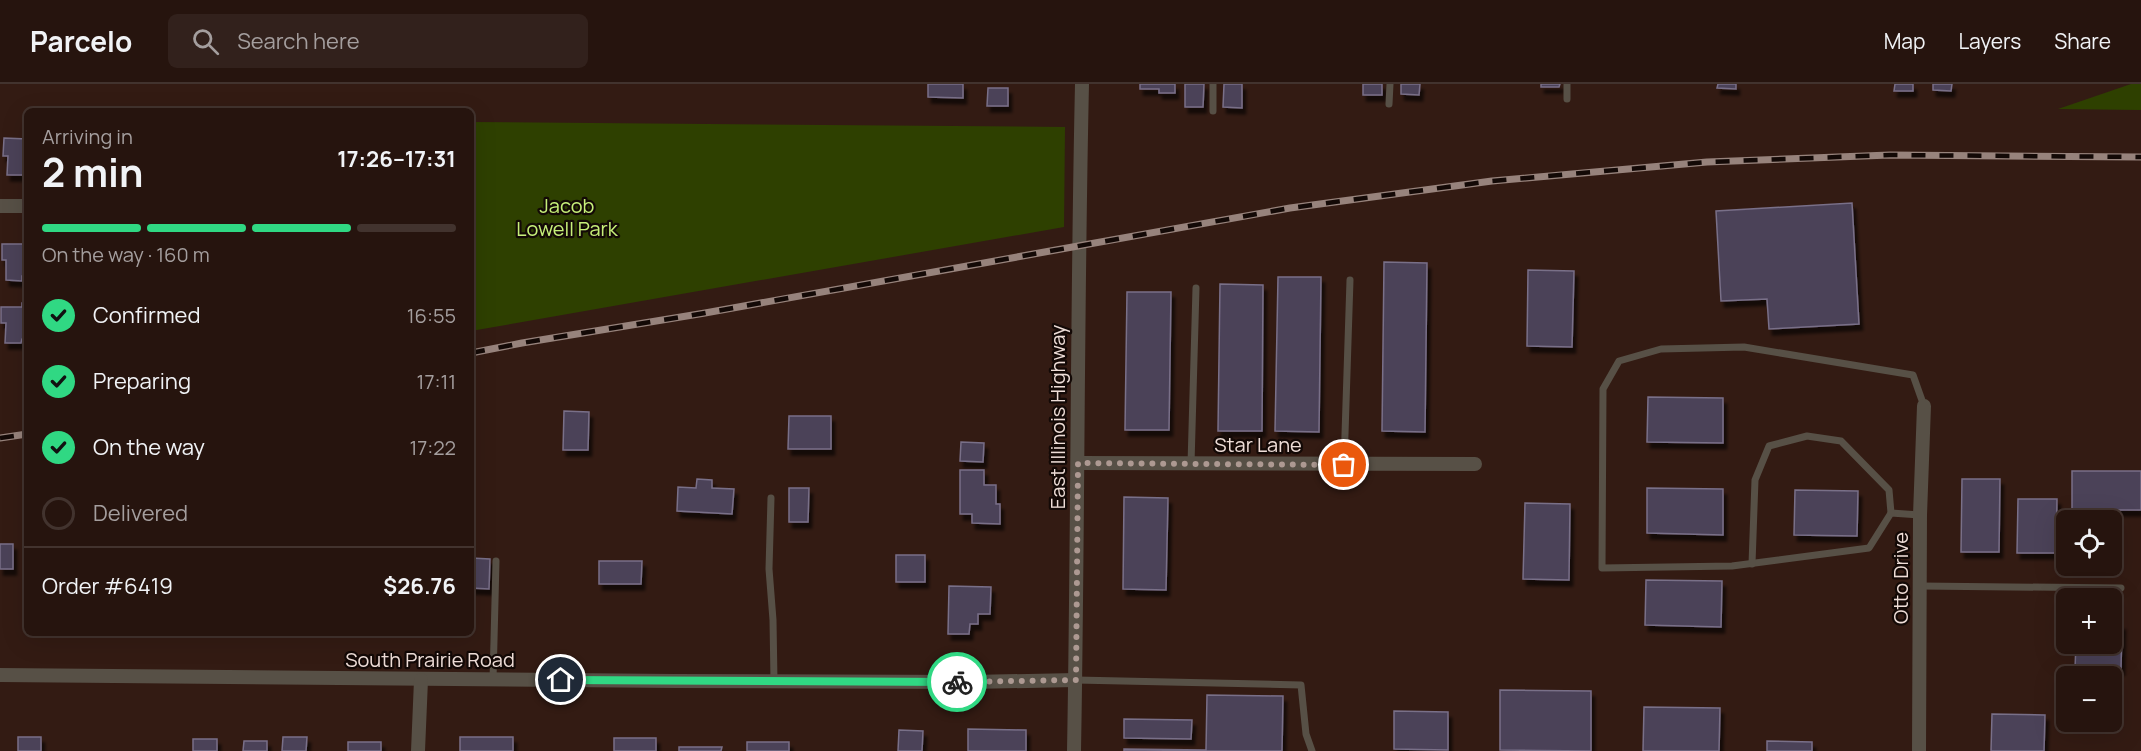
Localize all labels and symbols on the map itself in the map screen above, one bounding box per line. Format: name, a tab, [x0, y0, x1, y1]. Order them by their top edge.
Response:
park label: Jacob Lowell Park	[516, 192, 619, 242]
street label: East Illinois Highway	[1044, 324, 1071, 509]
street label: Star Lane	[1214, 431, 1302, 458]
pin	[1318, 439, 1369, 490]
street label: Otto Drive	[1887, 532, 1914, 624]
street label: South Prairie Road	[345, 646, 515, 673]
courier	[927, 652, 987, 712]
pin	[535, 654, 586, 705]

